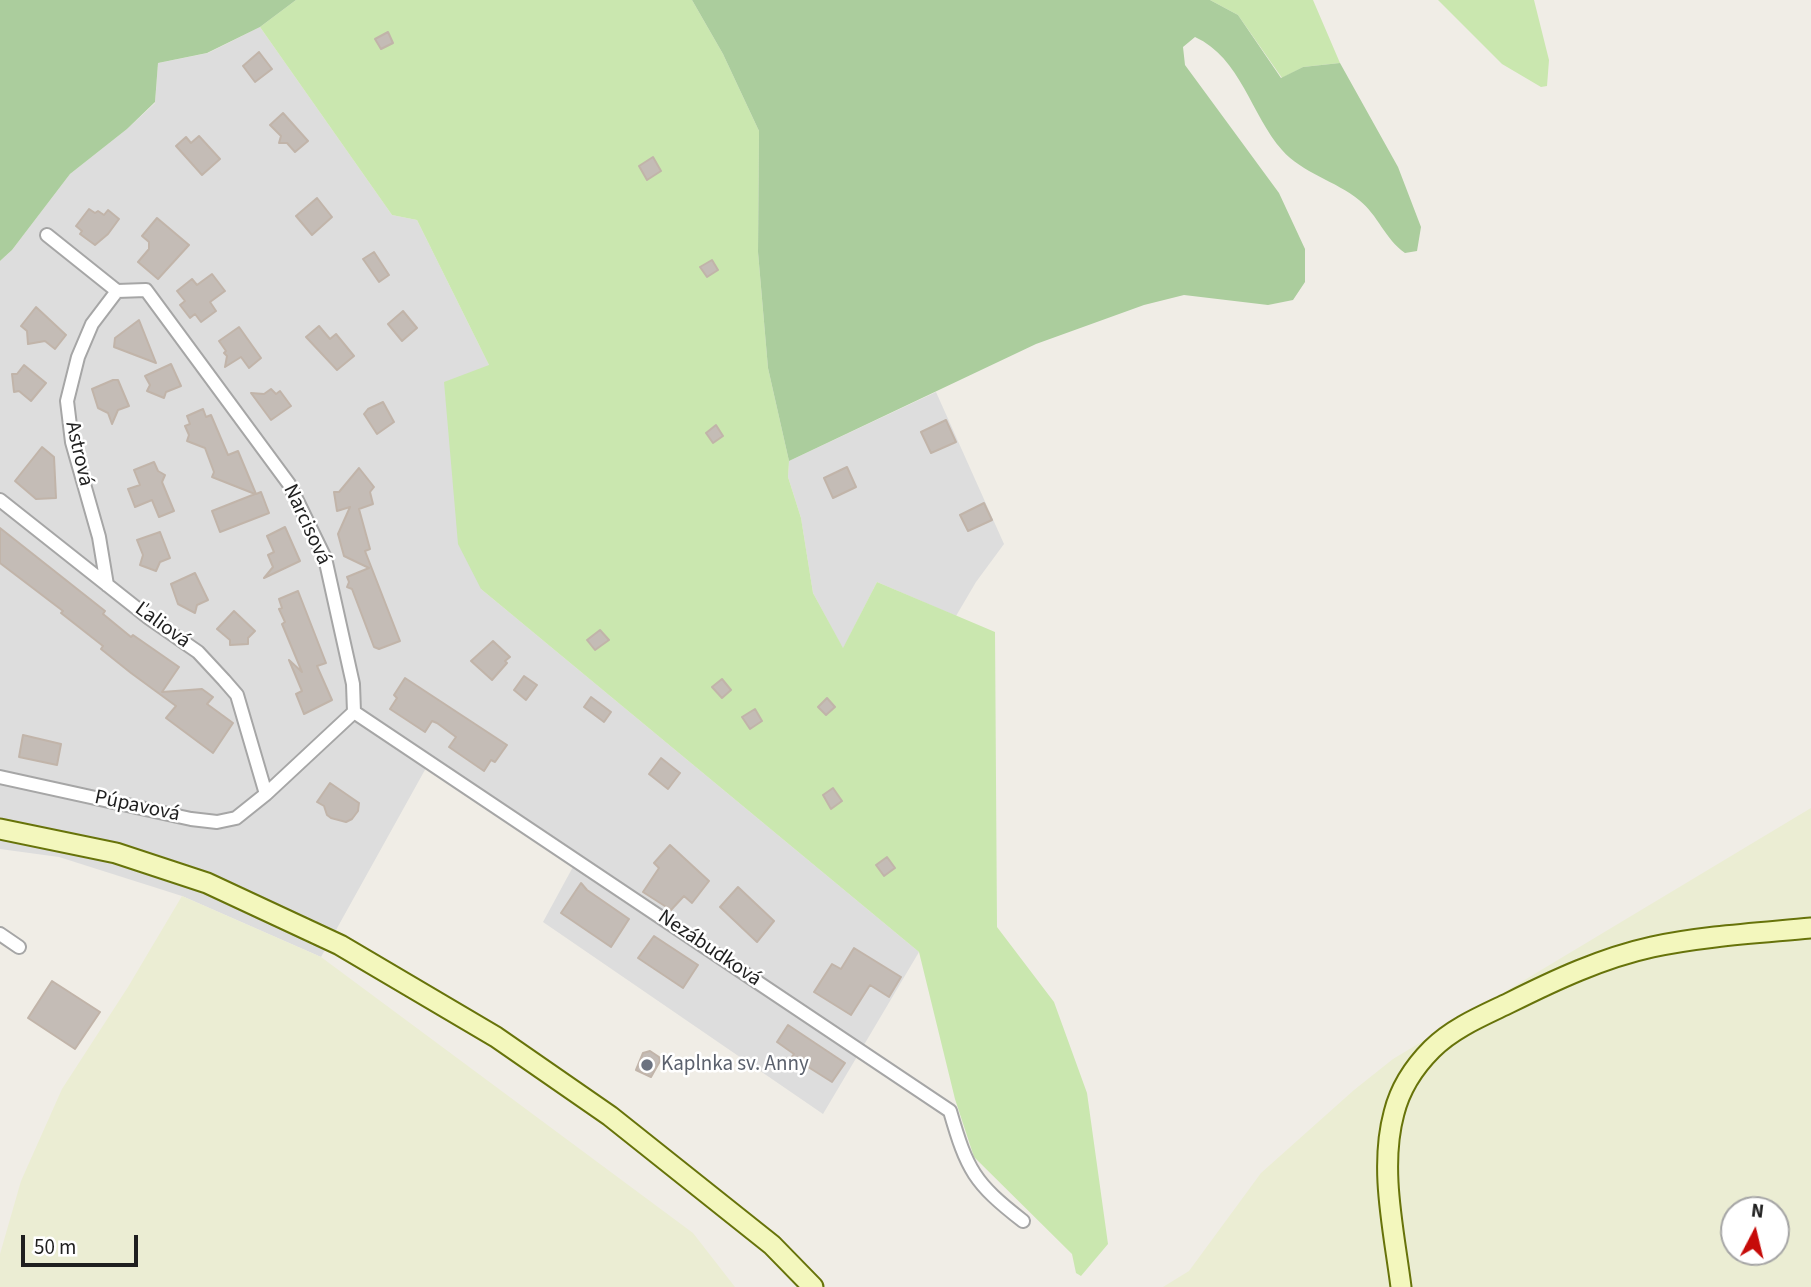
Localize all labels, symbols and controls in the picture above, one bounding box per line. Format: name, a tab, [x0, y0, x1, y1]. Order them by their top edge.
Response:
street label: Astrová	[58, 419, 98, 489]
street label: Narcisová	[276, 481, 336, 569]
street label: Ľaliová	[129, 597, 195, 655]
street label: Púpavová	[92, 786, 182, 828]
street label: Nezábudková	[653, 905, 765, 993]
place label: Kaplnka sv. Anny	[661, 1052, 809, 1078]
marker: Kaplnka sv. Anny	[639, 1057, 655, 1073]
north arrow	[1720, 1196, 1790, 1266]
text: N	[1749, 1197, 1765, 1226]
scale bar	[24, 1220, 142, 1264]
text: 50 m	[34, 1232, 76, 1262]

